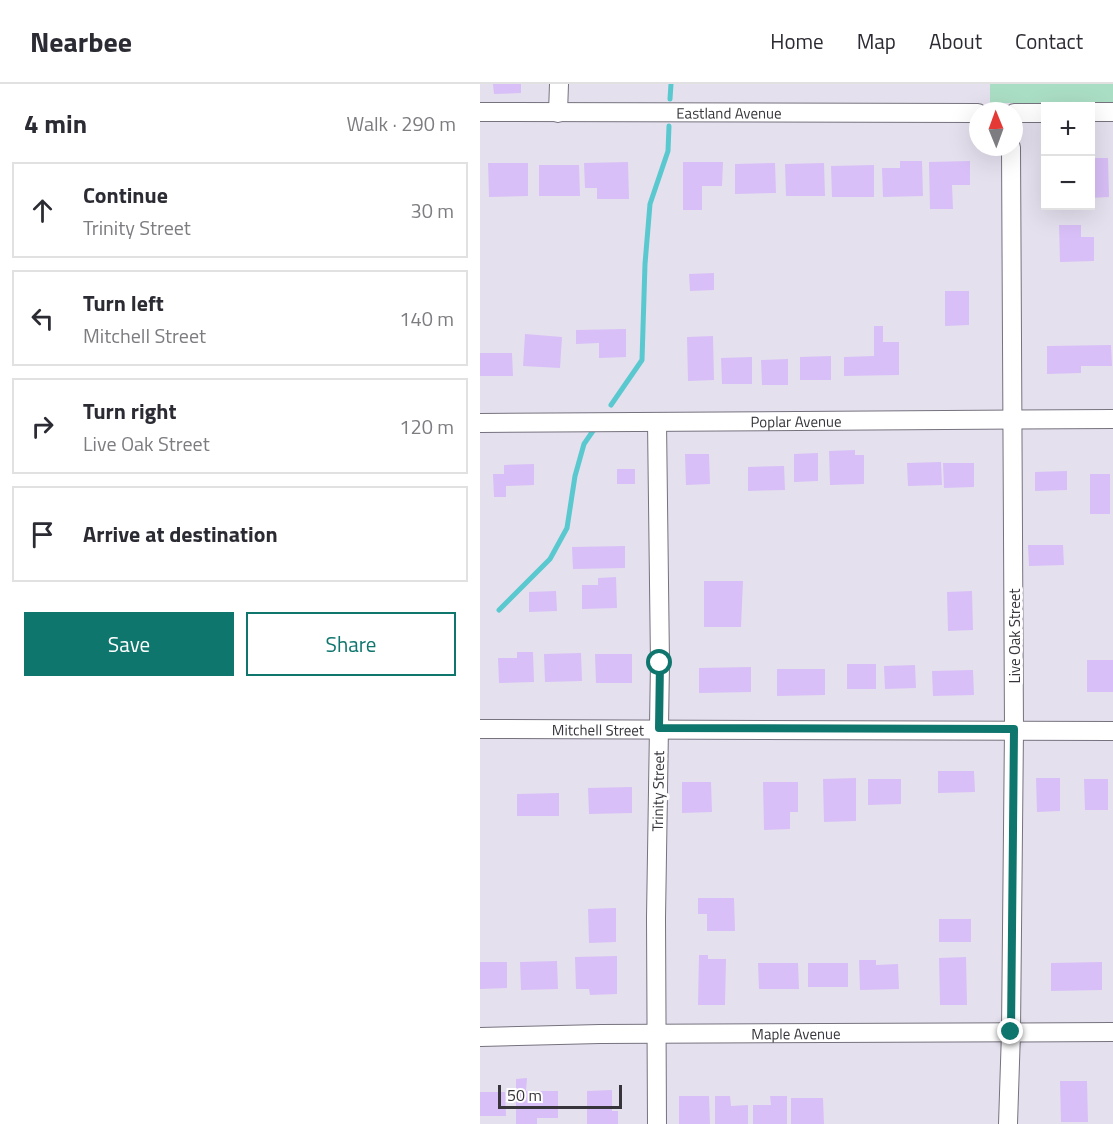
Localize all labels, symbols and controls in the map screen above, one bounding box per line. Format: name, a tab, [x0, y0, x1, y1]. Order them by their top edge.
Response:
text: Nearbee	[30, 20, 132, 63]
text: Home	[770, 25, 824, 57]
text: Map	[857, 25, 896, 57]
text: About	[929, 25, 982, 57]
text: Contact	[1015, 25, 1083, 57]
street label: Eastland Avenue	[676, 101, 782, 124]
north arrow	[969, 102, 1023, 156]
map controls	[1041, 102, 1095, 210]
button: +	[1041, 102, 1095, 156]
text: 4 min	[24, 104, 87, 143]
text: Walk · 290 m	[347, 108, 456, 139]
button: −	[1041, 156, 1095, 210]
text: Continue	[83, 178, 168, 212]
icon: ahead	[26, 194, 59, 227]
text: 30 m	[410, 195, 454, 226]
text: Trinity Street	[83, 212, 191, 243]
text: Turn left	[83, 286, 164, 320]
icon: left	[26, 302, 59, 335]
text: 140 m	[399, 303, 454, 334]
text: Mitchell Street	[83, 320, 206, 351]
text: Turn right	[83, 394, 177, 428]
street label: Poplar Avenue	[750, 409, 842, 433]
icon: right	[26, 410, 59, 443]
text: 120 m	[399, 411, 454, 442]
text: Live Oak Street	[83, 428, 210, 459]
text: Arrive at destination	[83, 517, 278, 551]
icon: arrive	[26, 518, 59, 551]
street label: Live Oak Street	[1003, 588, 1026, 684]
button: Save	[24, 612, 234, 676]
button: Share	[246, 612, 456, 676]
route start	[646, 649, 672, 675]
street label: Mitchell Street	[552, 718, 645, 741]
street label: Trinity Street	[646, 750, 670, 832]
route end	[997, 1018, 1023, 1044]
street label: Maple Avenue	[751, 1022, 841, 1045]
scale bar	[498, 1082, 622, 1110]
text: 50 m	[507, 1083, 542, 1107]

